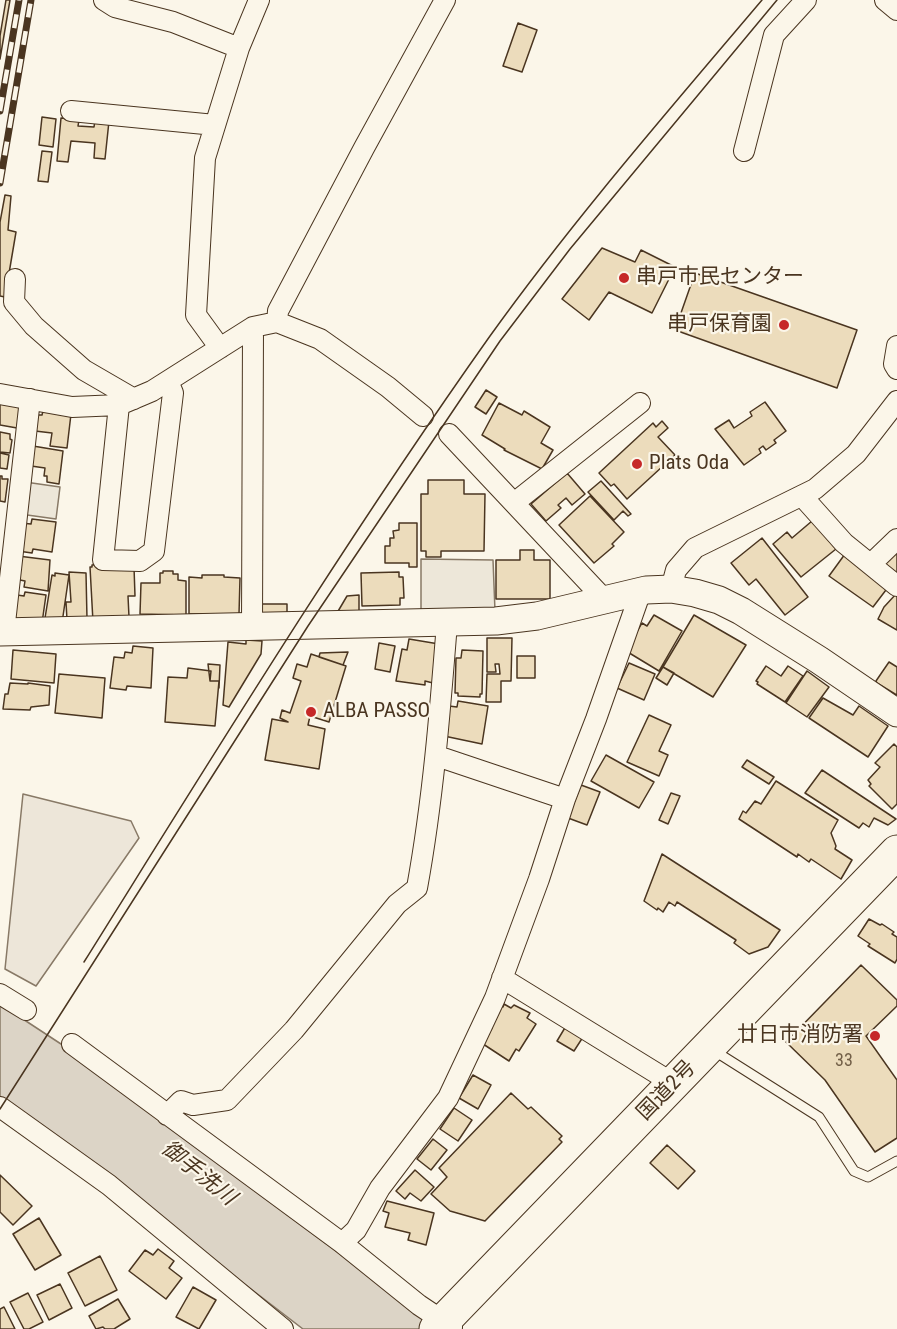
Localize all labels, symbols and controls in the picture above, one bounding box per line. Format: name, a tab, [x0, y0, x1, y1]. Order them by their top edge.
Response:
place label: 串戸市民センター	[636, 265, 804, 291]
marker: 串戸市民センター	[617, 271, 631, 285]
place label: 串戸保育園	[667, 312, 772, 338]
marker: 串戸保育園	[777, 318, 791, 332]
place label: Plats Oda	[649, 451, 729, 477]
marker: Plats Oda	[630, 457, 644, 471]
place label: ALBA PASSO	[323, 699, 430, 725]
marker: ALBA PASSO	[304, 705, 318, 719]
place label: 廿日市消防署	[737, 1023, 863, 1049]
marker: 廿日市消防署	[868, 1029, 882, 1043]
house number: 33	[835, 1050, 853, 1072]
street label: 国道2号	[632, 1056, 702, 1126]
water label: 御手洗川	[155, 1136, 241, 1212]

